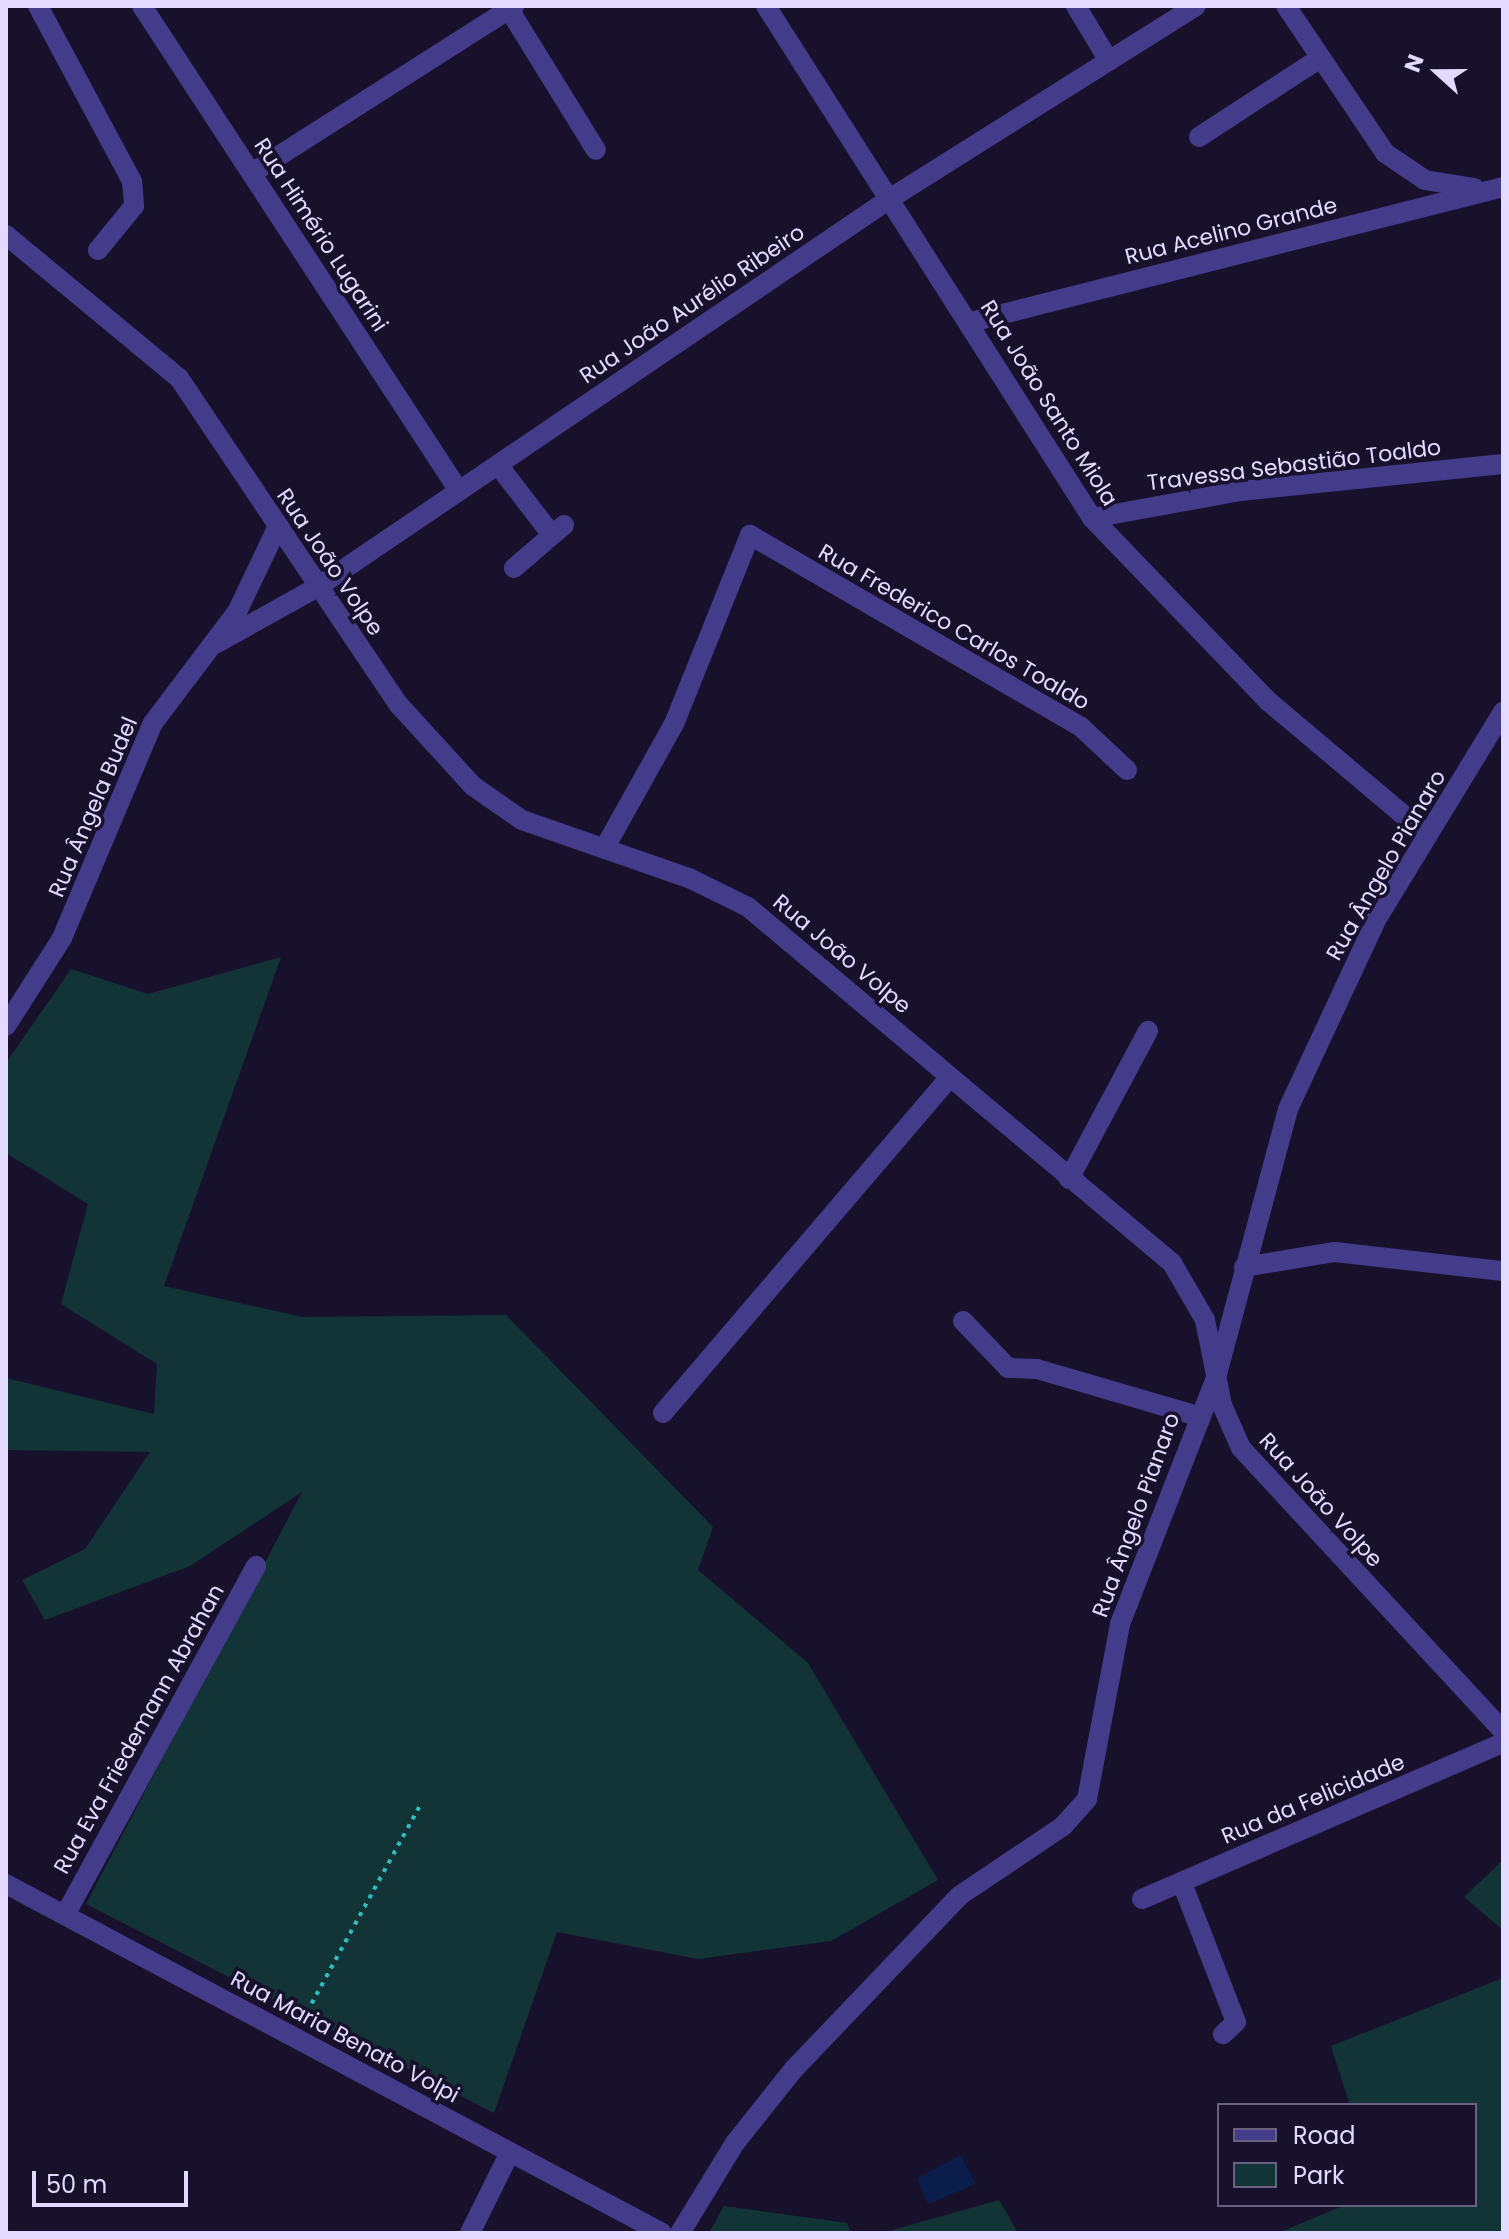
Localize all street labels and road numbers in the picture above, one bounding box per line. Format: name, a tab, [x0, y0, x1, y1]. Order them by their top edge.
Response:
street label: Rua Himério Lugarini	[249, 133, 393, 337]
street label: Rua Acelino Grande	[1122, 192, 1340, 270]
street label: Rua João Aurélio Ribeiro	[575, 219, 809, 389]
street label: Rua João Santo Miola	[975, 295, 1123, 511]
street label: Travessa Sebastião Toaldo	[1146, 434, 1442, 496]
street label: Rua João Volpe	[271, 483, 389, 641]
street label: Rua Frederico Carlos Toaldo	[814, 538, 1094, 716]
street label: Rua Ângela Budel	[43, 713, 143, 901]
street label: Rua Ângelo Pianaro	[1321, 765, 1451, 965]
street label: Rua João Volpe	[768, 889, 916, 1019]
street label: Rua Ângelo Pianaro	[1087, 1409, 1185, 1621]
street label: Rua João Volpe	[1254, 1427, 1388, 1573]
street label: Rua Eva Friedemann Abrahan	[48, 1580, 230, 1878]
street label: Rua da Felicidade	[1217, 1748, 1409, 1850]
street label: Rua Maria Benato Volpi	[226, 1965, 464, 2109]

